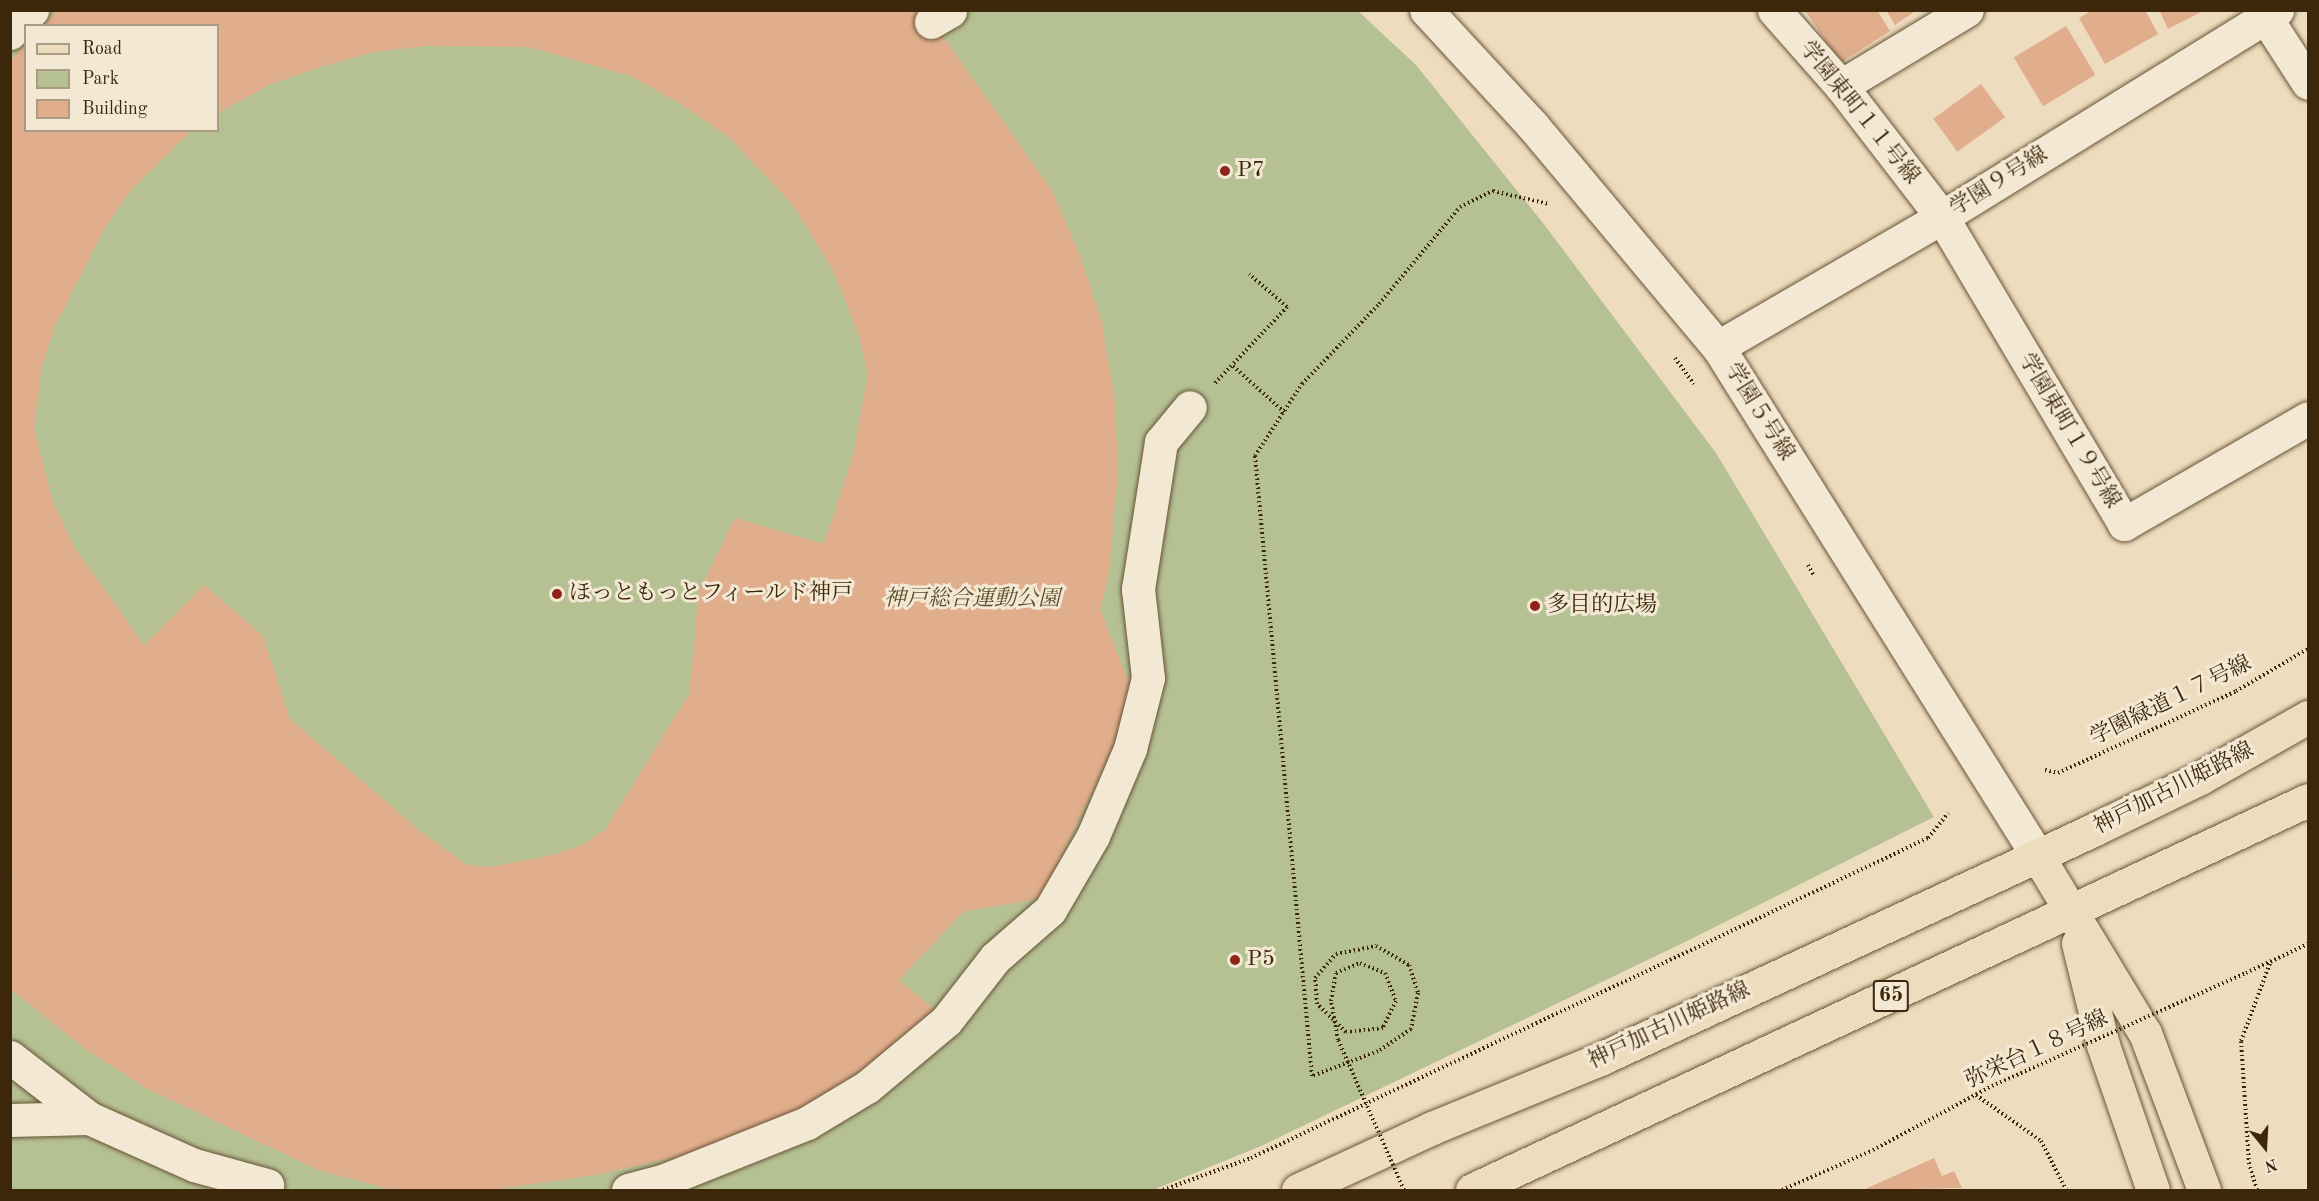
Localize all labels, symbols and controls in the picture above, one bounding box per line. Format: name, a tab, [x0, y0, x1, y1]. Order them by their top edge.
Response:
legend	[24, 24, 219, 132]
street label: 学園東町１１号線	[1793, 36, 1925, 190]
text: Road	[82, 40, 122, 58]
text: Park	[82, 70, 119, 88]
text: Building	[82, 100, 147, 118]
street label: 学園９号線	[1945, 142, 2053, 222]
place label: P7	[1237, 158, 1265, 184]
marker: P7	[1218, 164, 1232, 178]
street label: 学園東町１９号線	[2012, 349, 2126, 513]
street label: 学園５号線	[1719, 358, 1799, 466]
place label: ほっともっとフィールド神戸	[569, 581, 855, 607]
marker: ほっともっとフィールド神戸	[550, 587, 564, 601]
park label: 神戸総合運動公園	[884, 587, 1060, 613]
place label: 多目的広場	[1547, 593, 1657, 619]
marker: 多目的広場	[1528, 599, 1542, 613]
street label: 学園緑道１７号線	[2086, 651, 2256, 751]
street label: 神戸加古川姫路線	[2090, 737, 2258, 841]
place label: P5	[1247, 947, 1275, 973]
marker: P5	[1228, 953, 1242, 967]
street label: 神戸加古川姫路線	[1584, 977, 1754, 1075]
road number: 65	[1872, 978, 1910, 1014]
street label: 弥栄台１８号線	[1962, 1005, 2112, 1095]
north arrow	[2235, 1117, 2295, 1177]
text: N	[2262, 1155, 2279, 1174]

